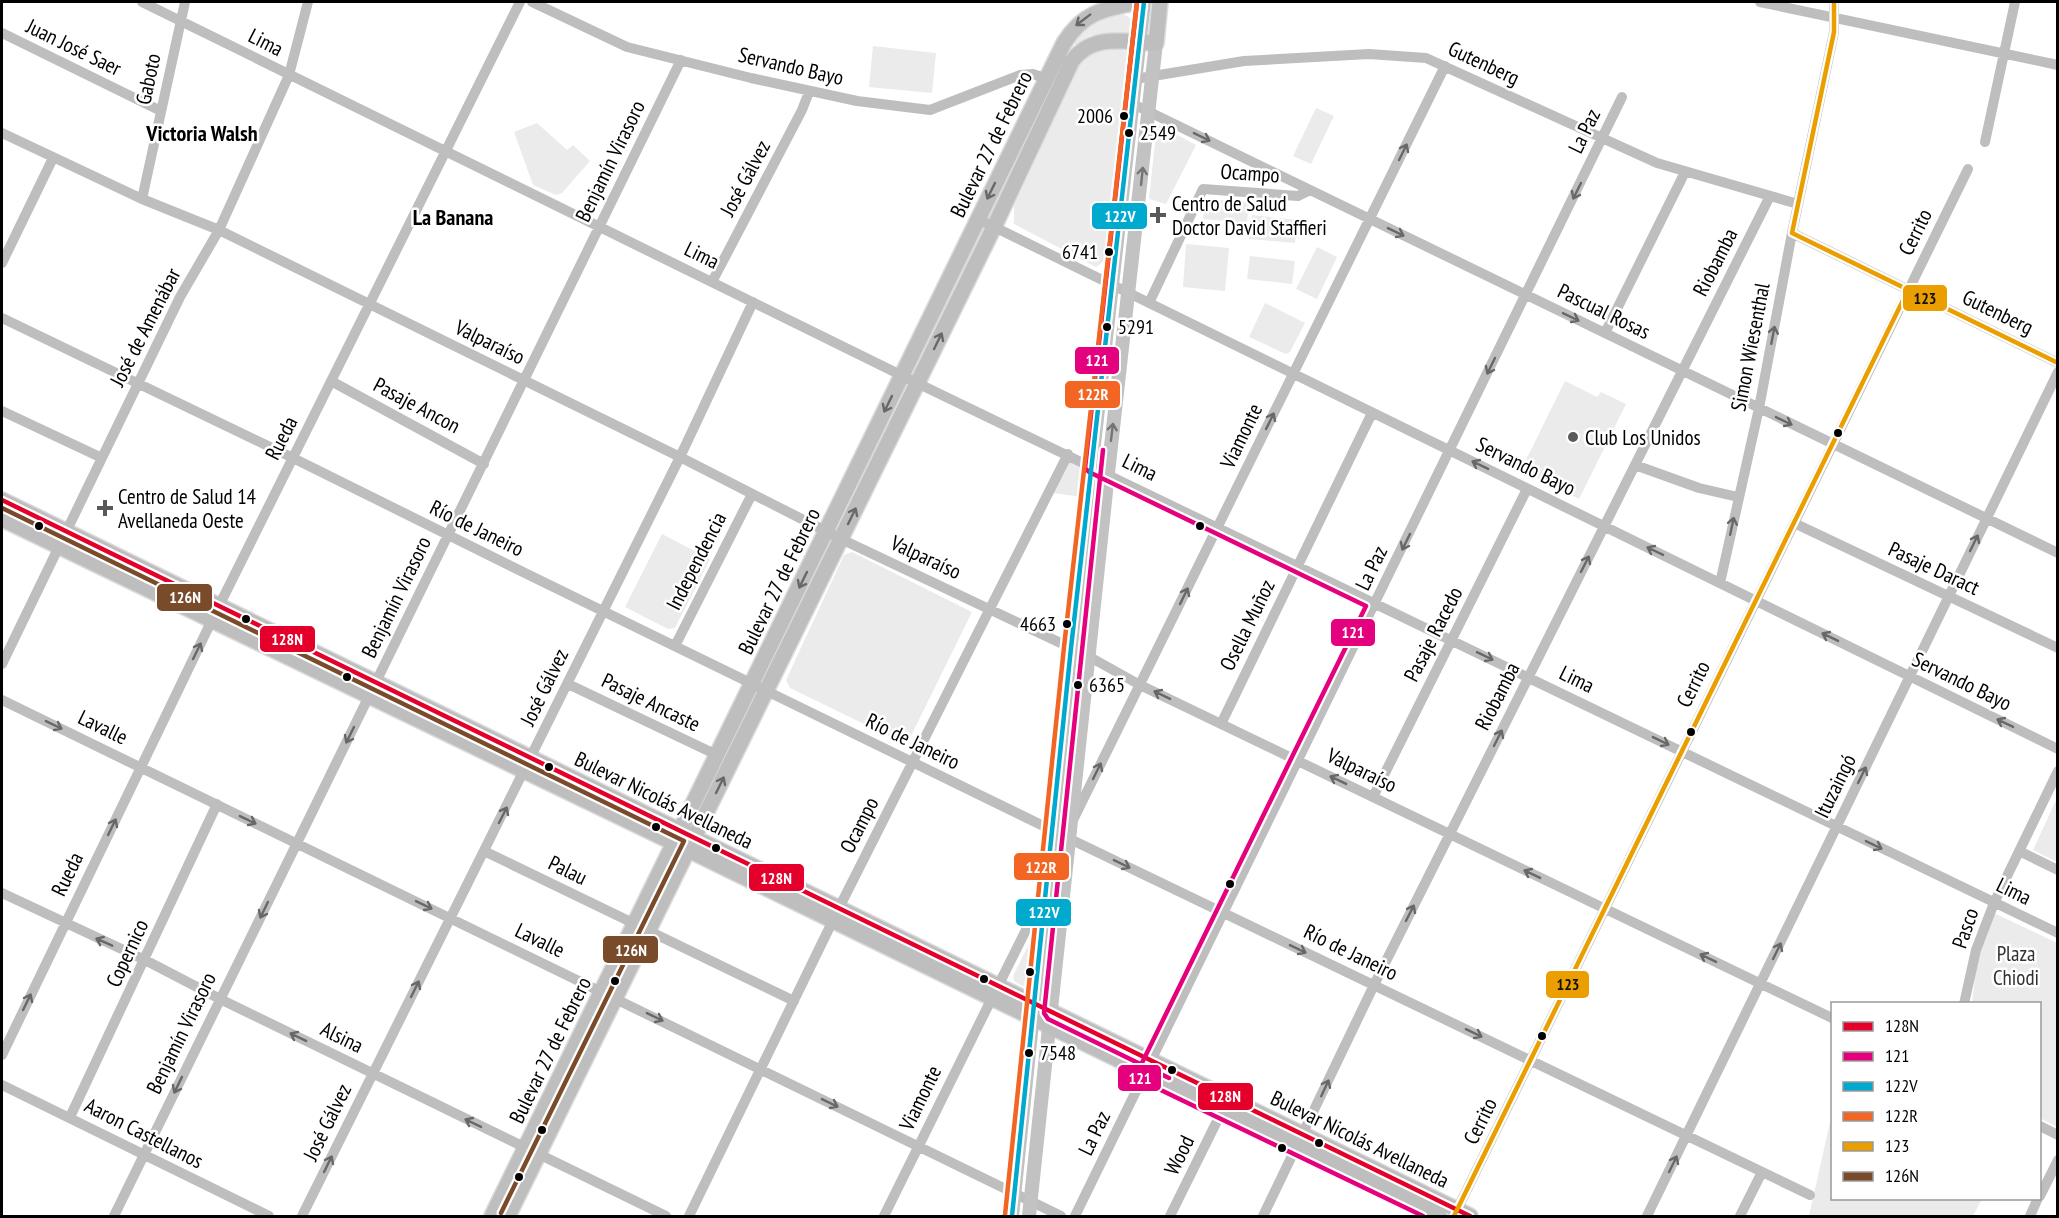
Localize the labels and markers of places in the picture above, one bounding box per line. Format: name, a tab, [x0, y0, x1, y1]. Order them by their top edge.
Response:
place label: 2006	[1077, 103, 1113, 129]
marker: 2006	[1118, 110, 1130, 122]
place label: 2549	[1140, 120, 1176, 146]
marker: 2549	[1123, 127, 1135, 139]
place label: Centro de Salud Doctor David Staffieri	[1172, 190, 1327, 241]
marker: Centro de Salud Doctor David Staffieri	[1149, 206, 1167, 224]
place label: 6741	[1062, 239, 1098, 265]
marker: 6741	[1103, 246, 1115, 258]
place label: 5291	[1118, 314, 1154, 340]
marker: 5291	[1101, 321, 1113, 333]
place label: Club Los Unidos	[1585, 424, 1701, 451]
unlabelled marker	[1832, 427, 1844, 439]
marker: Club Los Unidos	[1566, 430, 1580, 444]
place label: Centro de Salud 14 Avellaneda Oeste	[118, 483, 257, 534]
marker: Centro de Salud 14 Avellaneda Oeste	[96, 499, 114, 517]
unlabelled marker	[33, 520, 45, 532]
unlabelled marker	[1194, 520, 1206, 532]
place label: 4663	[1020, 611, 1056, 637]
unlabelled marker	[240, 613, 252, 625]
marker: 4663	[1061, 618, 1073, 630]
unlabelled marker	[341, 671, 353, 683]
place label: 6365	[1089, 672, 1125, 698]
marker: 6365	[1072, 679, 1084, 691]
unlabelled marker	[1685, 726, 1697, 738]
unlabelled marker	[543, 761, 555, 773]
unlabelled marker	[650, 821, 662, 833]
unlabelled marker	[710, 842, 722, 854]
unlabelled marker	[1224, 878, 1236, 890]
unlabelled marker	[1024, 966, 1036, 978]
unlabelled marker	[978, 973, 990, 985]
unlabelled marker	[609, 975, 621, 987]
unlabelled marker	[1536, 1030, 1548, 1042]
place label: 7548	[1040, 1040, 1076, 1066]
marker: 7548	[1023, 1047, 1035, 1059]
unlabelled marker	[1166, 1064, 1178, 1076]
unlabelled marker	[536, 1124, 548, 1136]
unlabelled marker	[1313, 1137, 1325, 1149]
unlabelled marker	[1276, 1142, 1288, 1154]
unlabelled marker	[513, 1171, 525, 1183]

